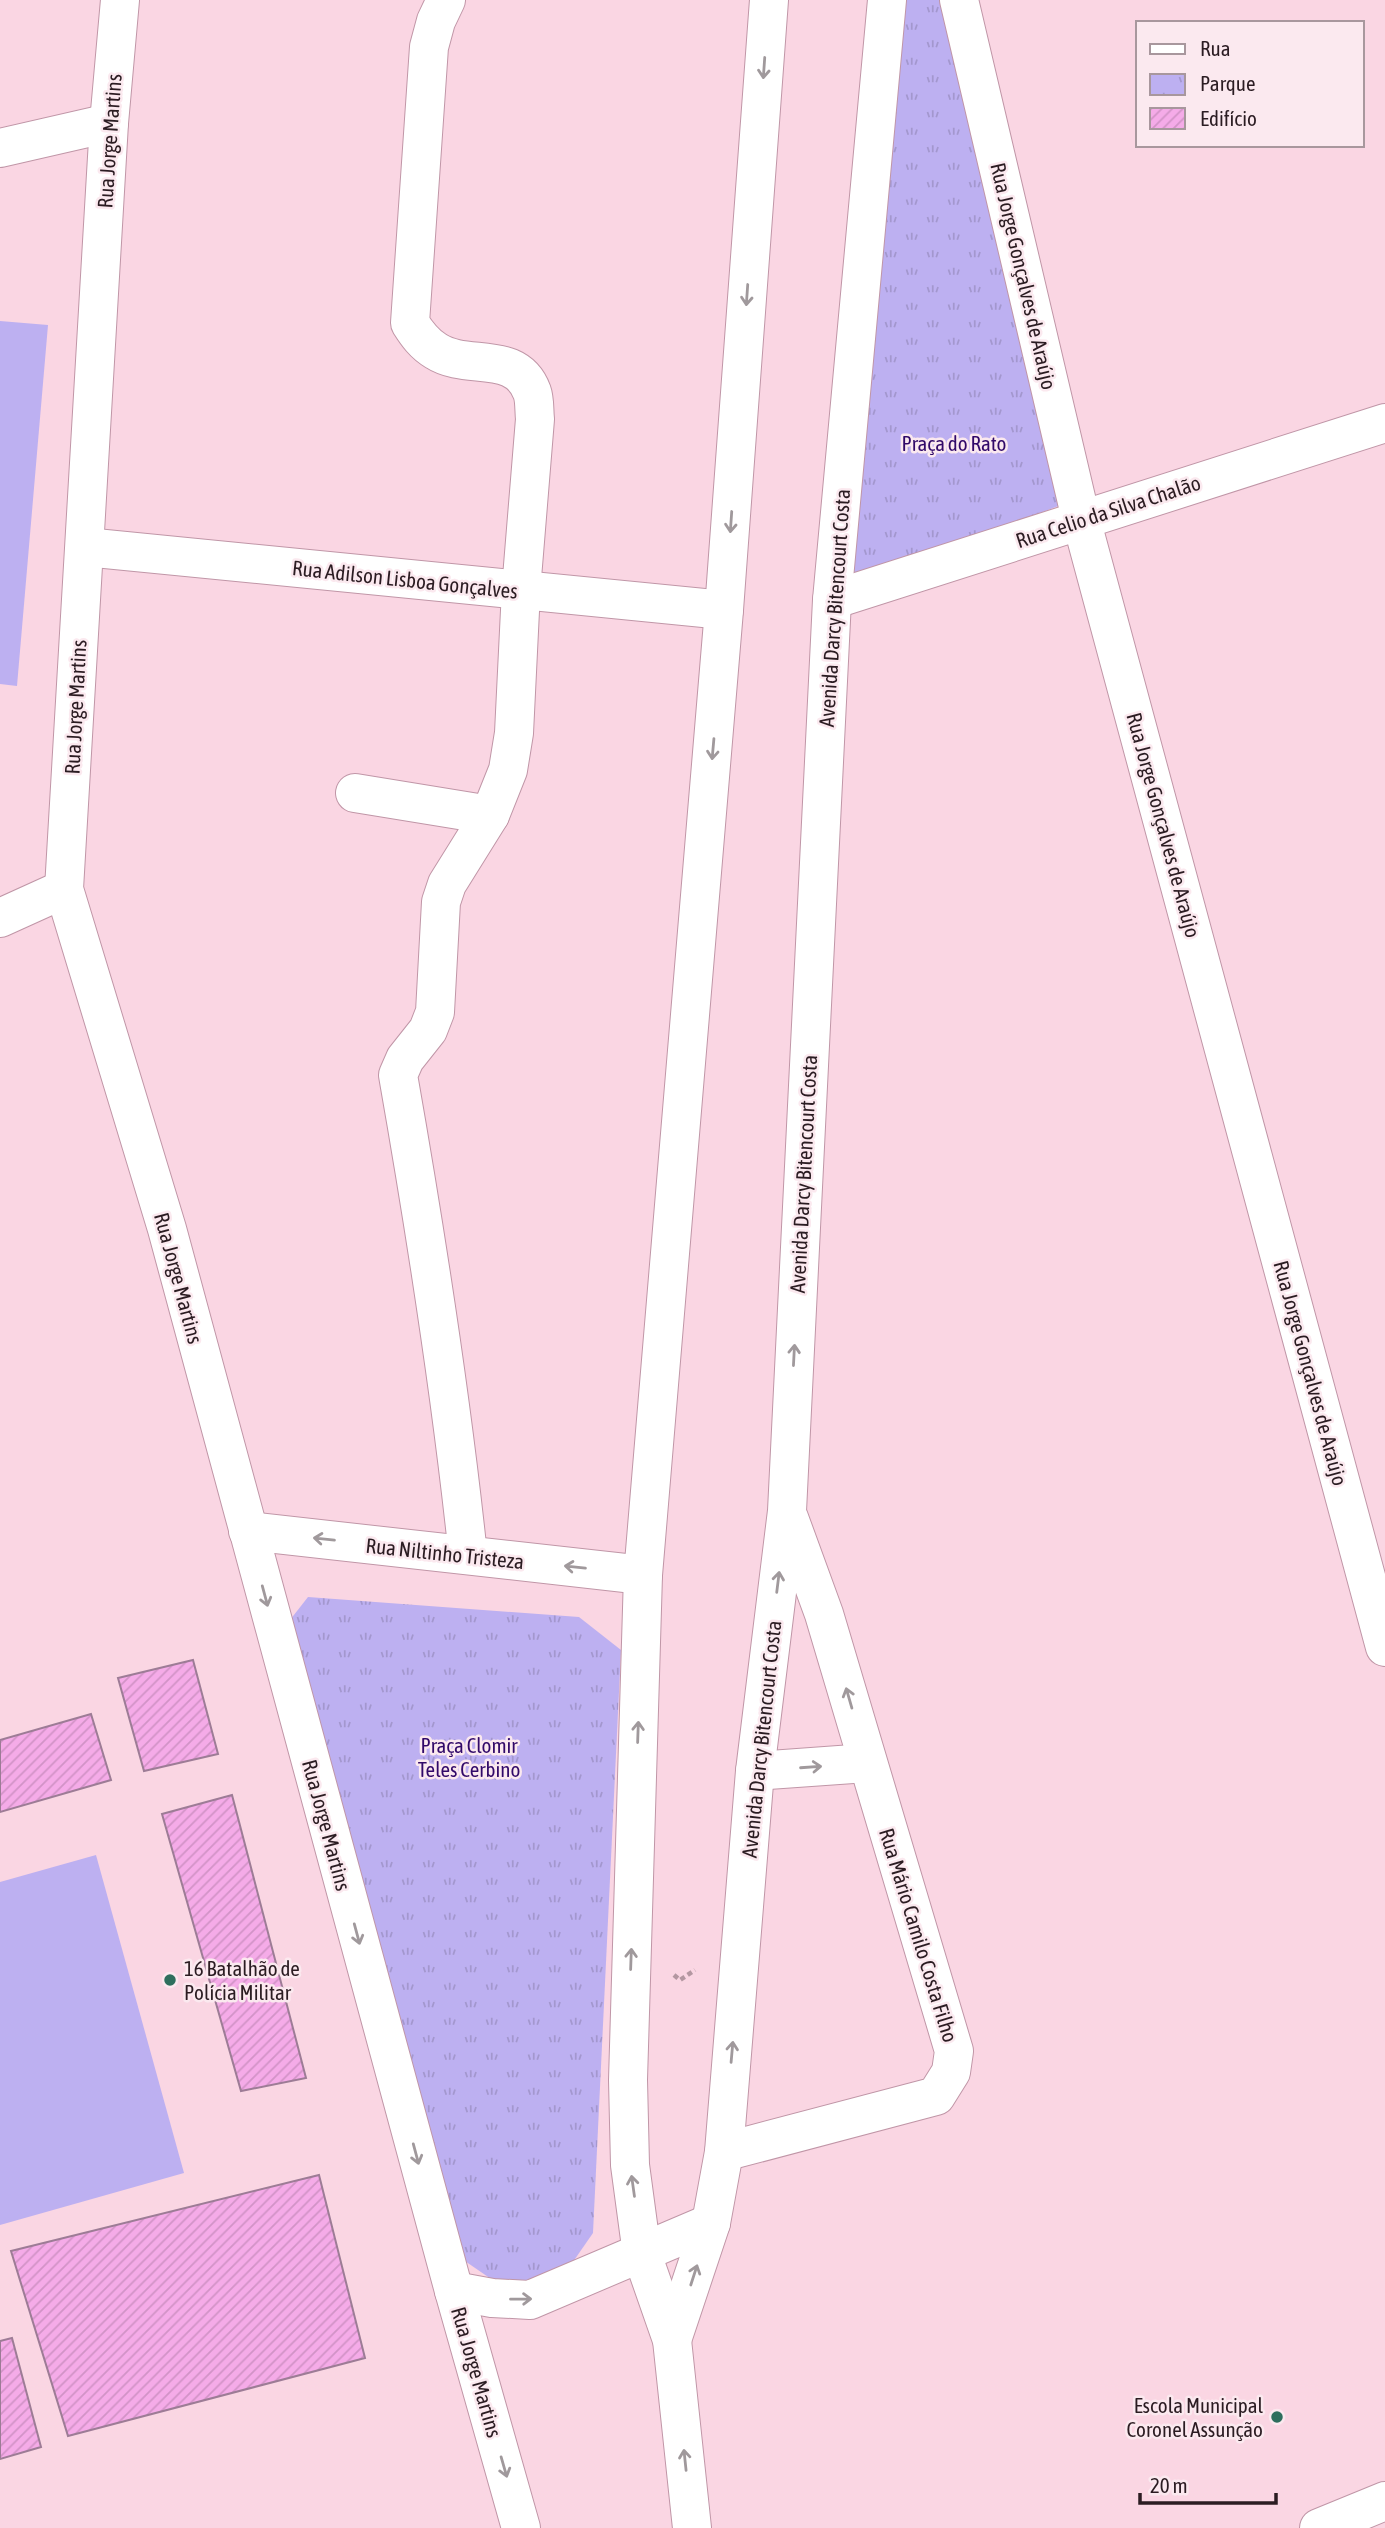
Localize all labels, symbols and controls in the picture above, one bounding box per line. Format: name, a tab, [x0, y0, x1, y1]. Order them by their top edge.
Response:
legend	[1136, 21, 1364, 147]
text: Rua	[1200, 36, 1230, 60]
one-way arrow	[757, 56, 770, 79]
text: Parque	[1200, 71, 1255, 95]
street label: Rua Jorge Martins	[92, 73, 126, 209]
text: Edifício	[1200, 106, 1257, 130]
street label: Rua Jorge Gonçalves de Araújo	[986, 160, 1062, 392]
one-way arrow	[741, 283, 754, 306]
park label: Praça do Rato	[902, 431, 1006, 455]
street label: Rua Celio da Silva Chalão	[1013, 470, 1203, 552]
street label: Avenida Darcy Bitencourt Costa	[814, 488, 854, 728]
one-way arrow	[724, 510, 737, 533]
street label: Rua Adilson Lisboa Gonçalves	[291, 555, 519, 603]
street label: Rua Jorge Martins	[59, 639, 91, 775]
street label: Rua Jorge Gonçalves de Araújo	[1122, 710, 1206, 940]
one-way arrow	[706, 737, 719, 759]
street label: Avenida Darcy Bitencourt Costa	[785, 1054, 821, 1294]
street label: Rua Jorge Martins	[150, 1210, 208, 1346]
street label: Rua Jorge Gonçalves de Araújo	[1269, 1258, 1353, 1488]
one-way arrow	[788, 1344, 801, 1367]
one-way arrow	[314, 1532, 336, 1545]
street label: Rua Niltinho Tristeza	[365, 1533, 525, 1573]
one-way arrow	[564, 1560, 587, 1573]
one-way arrow	[772, 1571, 785, 1594]
one-way arrow	[260, 1585, 273, 1607]
street label: Avenida Darcy Bitencourt Costa	[737, 1619, 785, 1859]
one-way arrow	[841, 1687, 854, 1709]
one-way arrow	[631, 1720, 645, 1743]
park label: Praça Clomir Teles Cerbino	[418, 1733, 520, 1781]
street label: Rua Jorge Martins	[298, 1757, 356, 1893]
one-way arrow	[799, 1760, 822, 1773]
street label: Rua Mário Camilo Costa Filho	[875, 1825, 963, 2045]
one-way arrow	[351, 1922, 364, 1945]
one-way arrow	[625, 1948, 638, 1971]
place label: 16 Batalhão de Polícia Militar	[184, 1956, 300, 2004]
marker: 16 Batalhão de Polícia Militar	[162, 1972, 178, 1988]
one-way arrow	[726, 2041, 739, 2064]
one-way arrow	[411, 2143, 424, 2165]
one-way arrow	[627, 2175, 640, 2198]
one-way arrow	[689, 2265, 701, 2287]
one-way arrow	[509, 2292, 532, 2306]
street label: Rua Jorge Martins	[447, 2304, 507, 2440]
place label: Escola Municipal Coronel Assunção	[1127, 2393, 1263, 2441]
marker: Escola Municipal Coronel Assunção	[1269, 2409, 1285, 2425]
one-way arrow	[678, 2449, 691, 2472]
one-way arrow	[498, 2456, 511, 2478]
scale bar	[1140, 2462, 1276, 2506]
text: 20 m	[1150, 2473, 1188, 2497]

